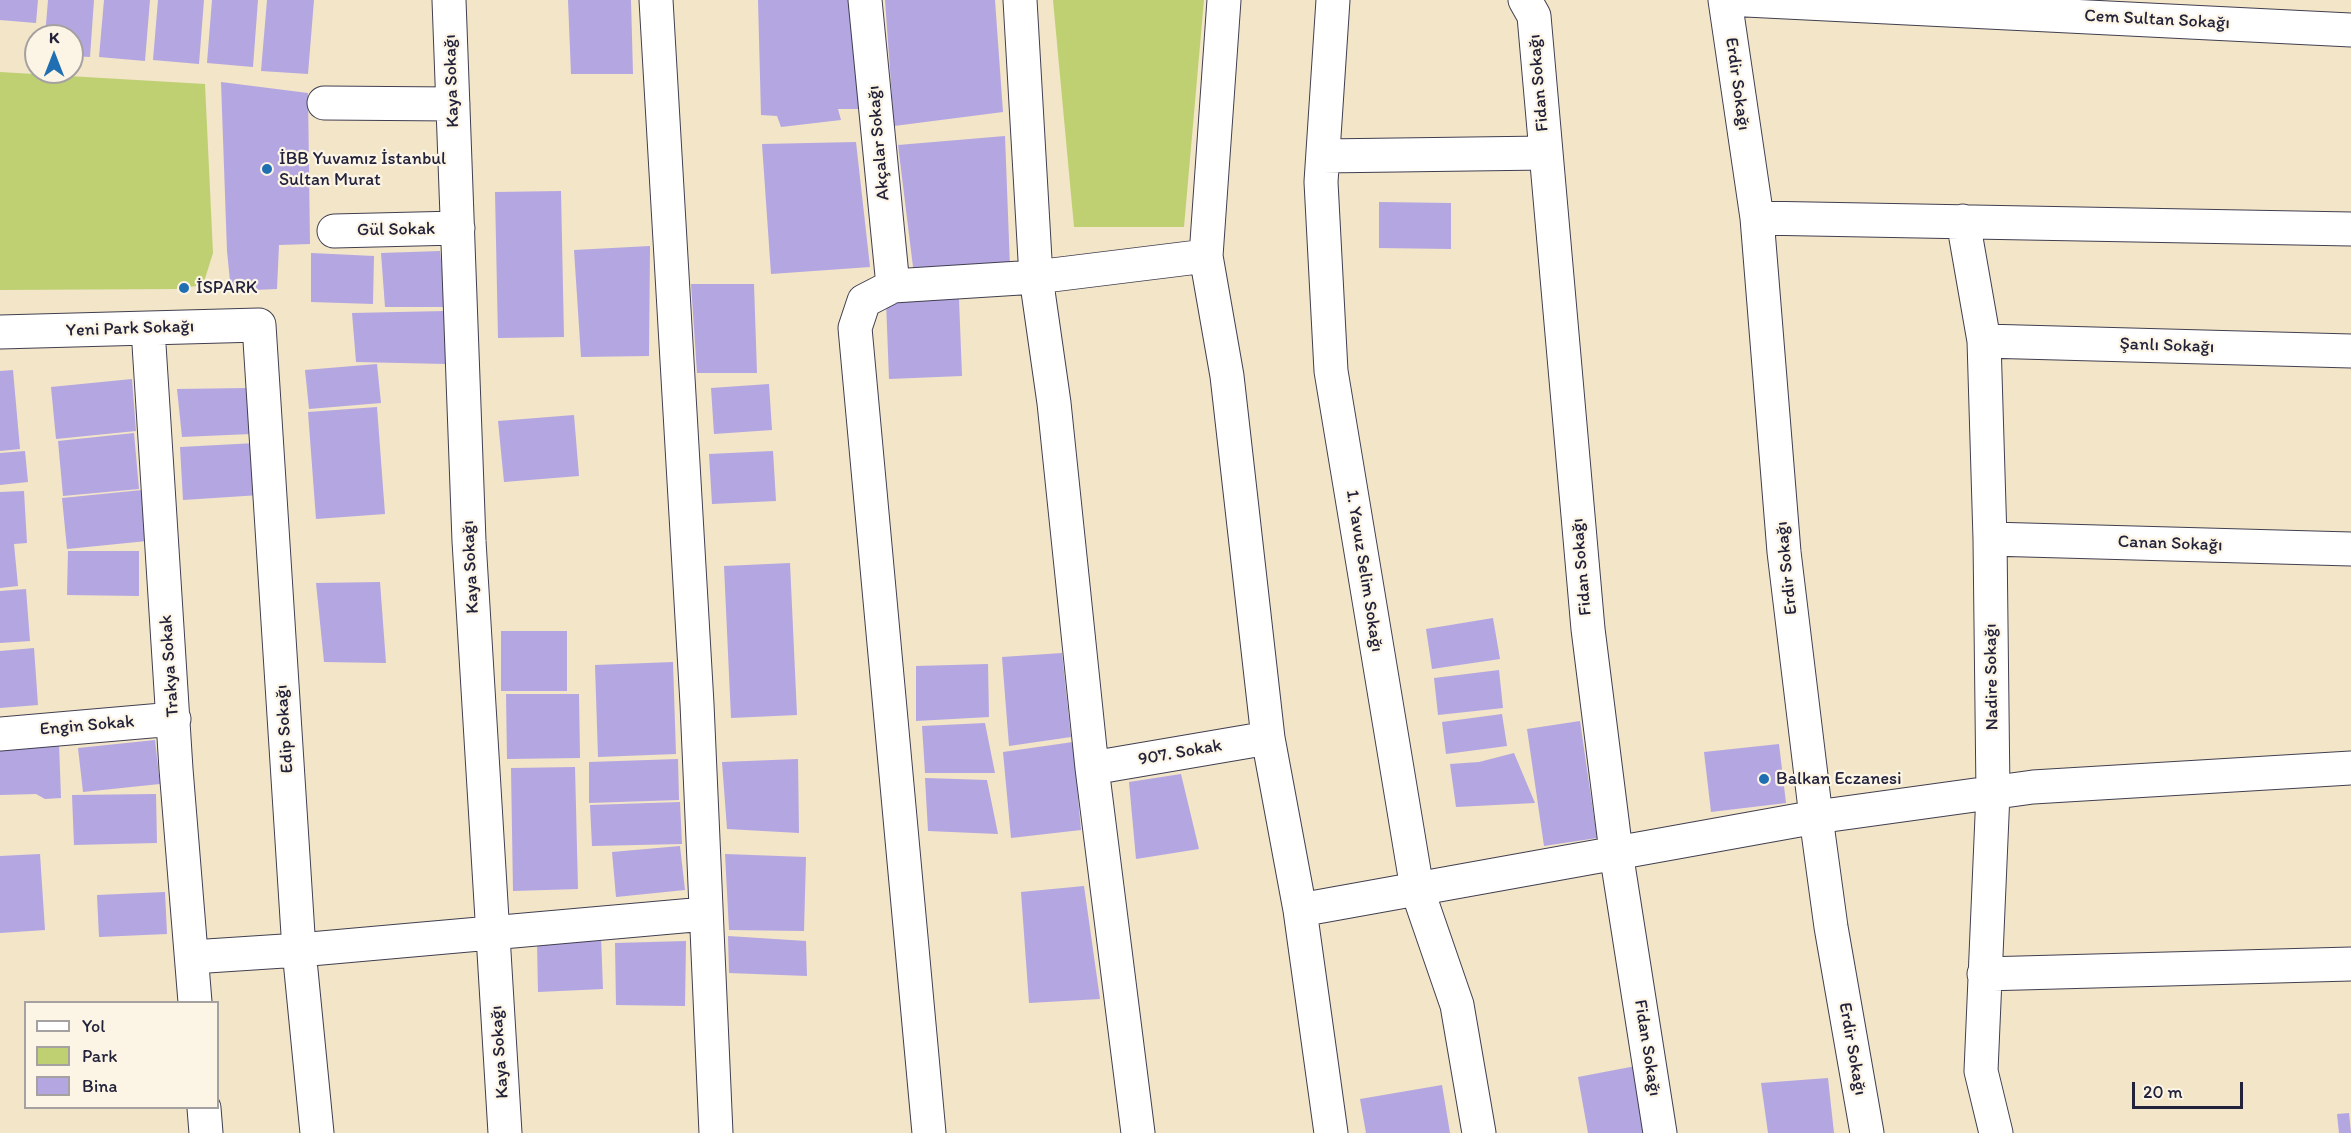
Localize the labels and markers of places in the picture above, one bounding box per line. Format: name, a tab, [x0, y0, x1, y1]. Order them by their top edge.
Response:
place label: İBB Yuvamız İstanbul Sultan Murat	[279, 148, 446, 190]
marker: İBB Yuvamız İstanbul Sultan Murat	[260, 162, 274, 176]
place label: İSPARK	[196, 277, 257, 299]
marker: İSPARK	[177, 281, 191, 295]
place label: Balkan Eczanesi	[1776, 768, 1902, 790]
marker: Balkan Eczanesi	[1757, 772, 1771, 786]

